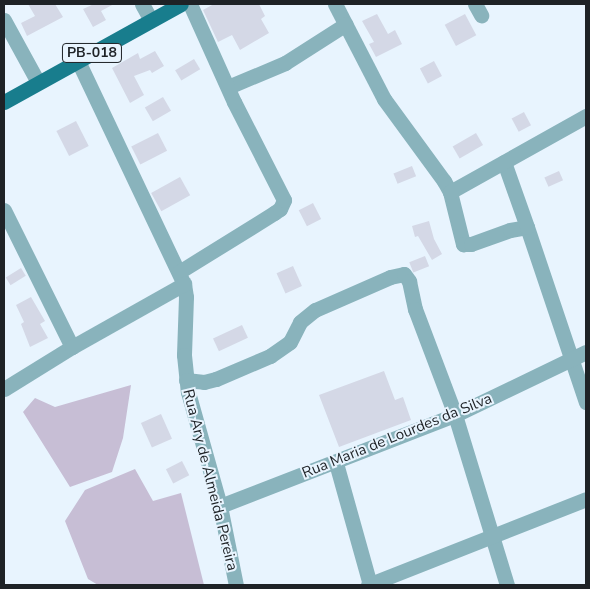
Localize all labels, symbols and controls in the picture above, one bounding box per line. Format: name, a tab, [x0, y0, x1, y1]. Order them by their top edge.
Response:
road number: PB-018	[61, 42, 123, 64]
street label: Rua Ary de Almeida Pereira	[179, 387, 241, 573]
street label: Rua Maria de Lourdes da Silva	[299, 390, 495, 482]

